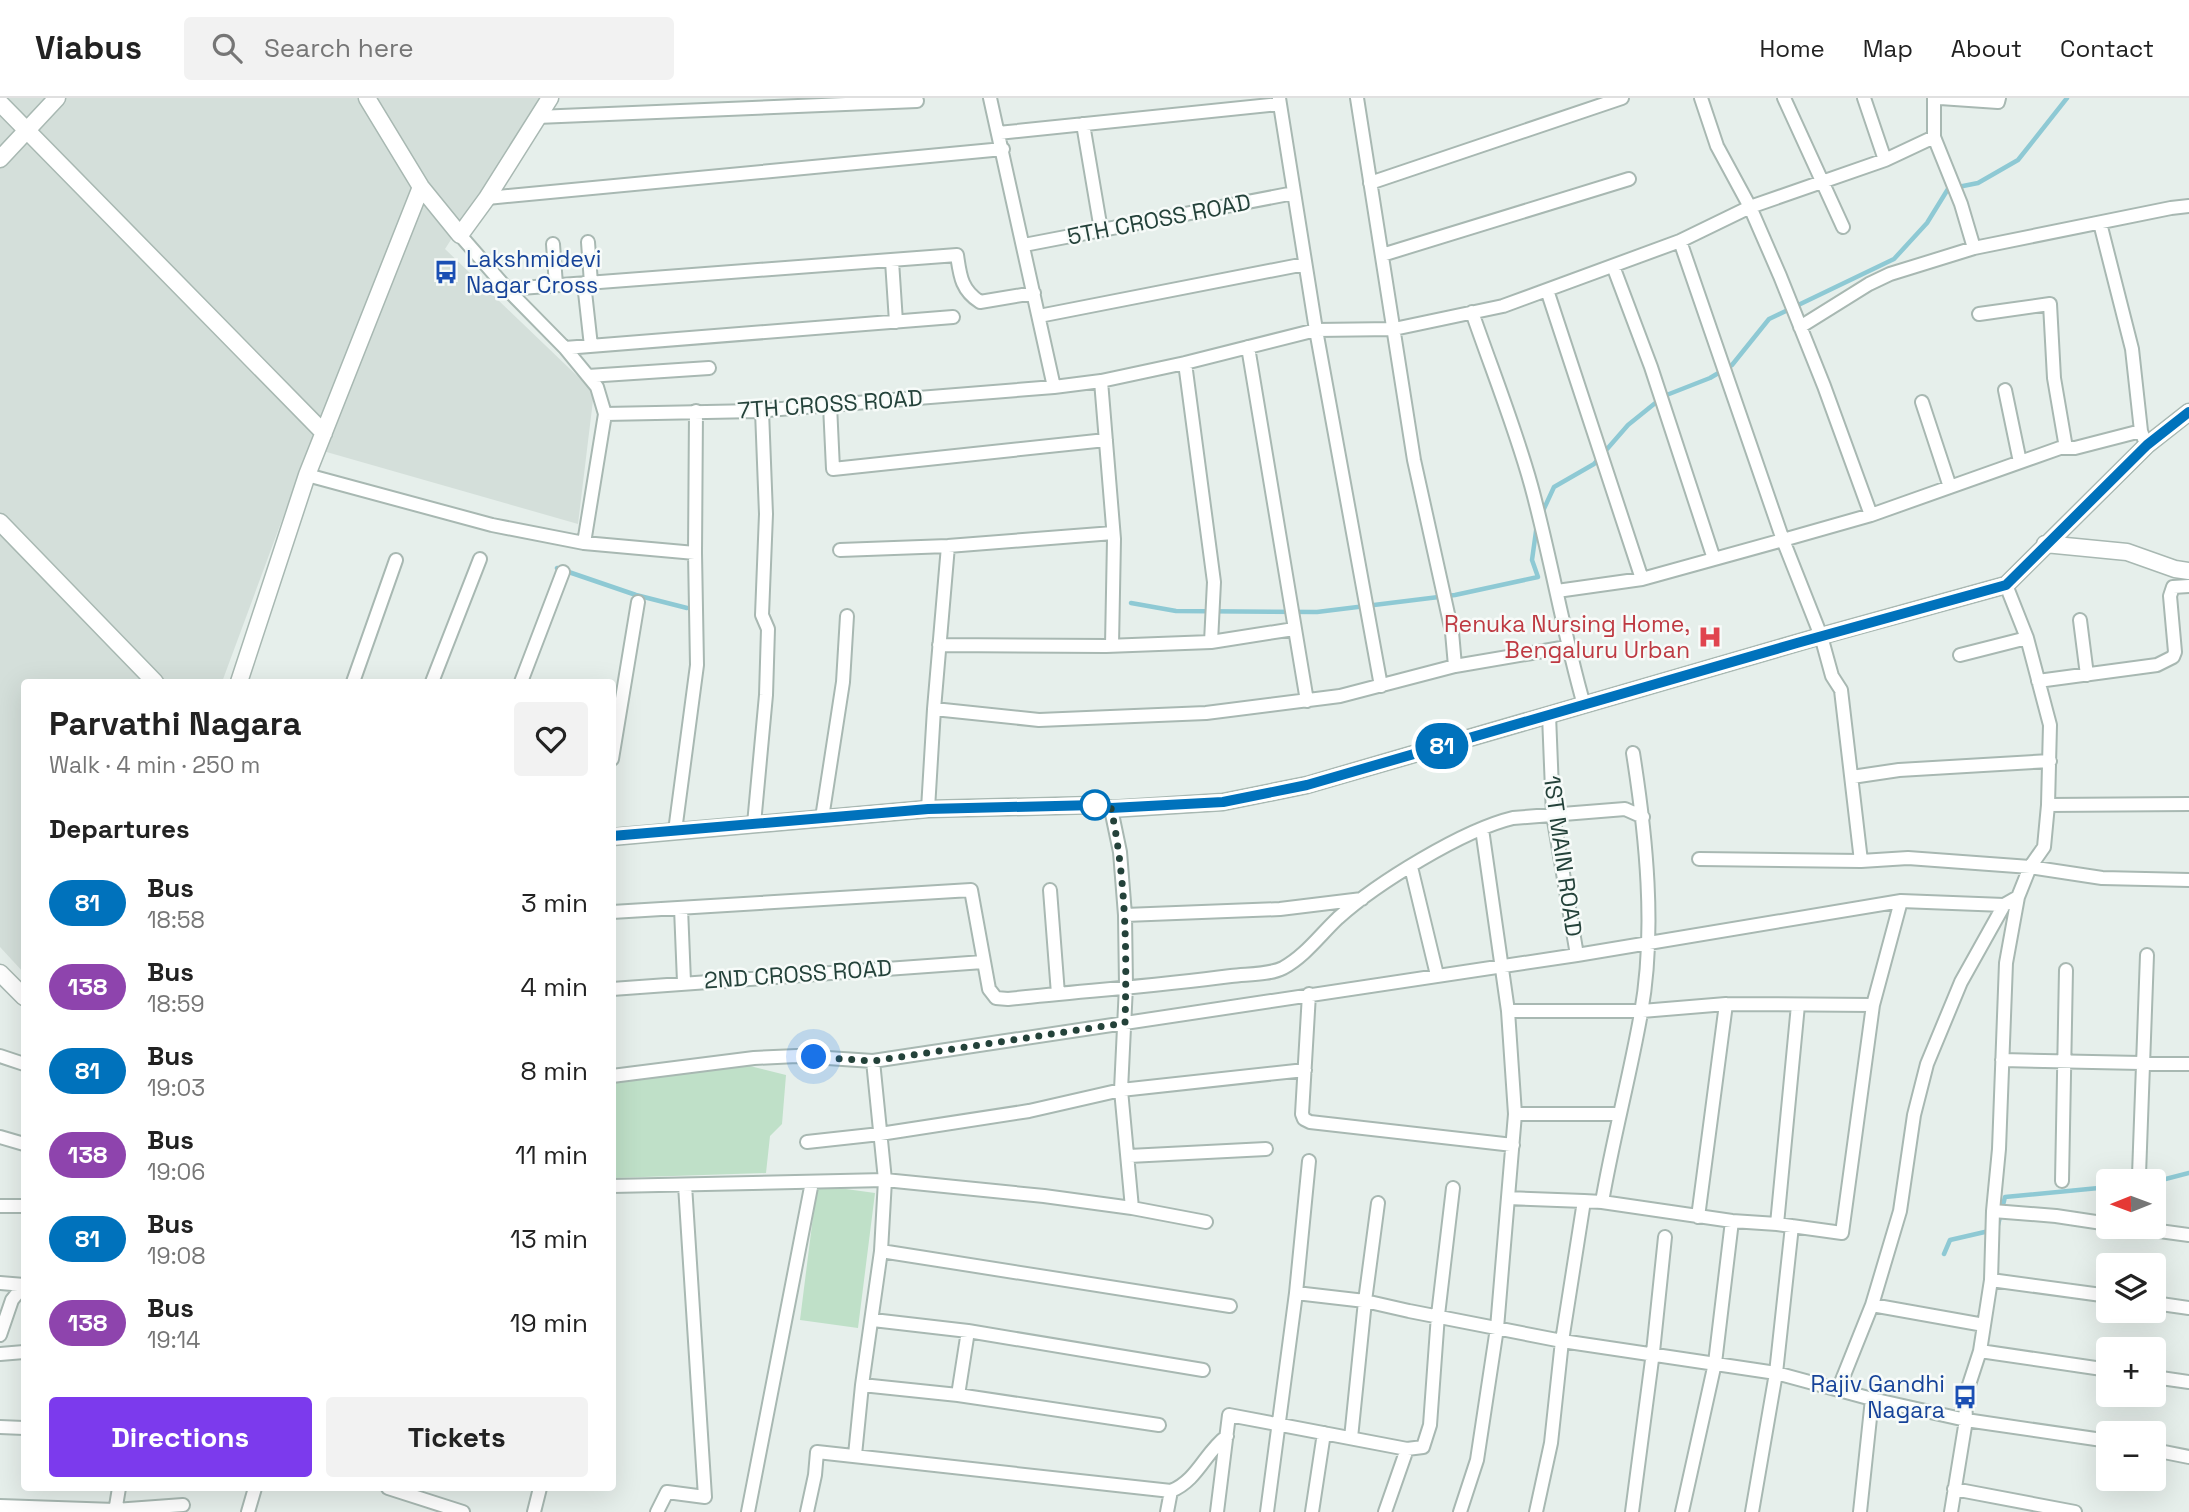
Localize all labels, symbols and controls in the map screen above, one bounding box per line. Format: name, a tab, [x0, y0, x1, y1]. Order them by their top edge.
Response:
search box	[184, 17, 674, 80]
text: Viabus	[35, 27, 142, 69]
icon: search	[208, 29, 246, 67]
text: Search here	[264, 31, 414, 65]
text: Home	[1759, 33, 1825, 64]
text: Map	[1863, 33, 1913, 64]
text: About	[1951, 33, 2022, 64]
text: Contact	[2060, 33, 2154, 64]
street label: 5TH CROSS ROAD	[1065, 186, 1253, 252]
place label: Lakshmidevi Nagar Cross	[466, 244, 602, 300]
bus stop icon: Lakshmidevi Nagar Cross	[432, 258, 460, 286]
street label: 7TH CROSS ROAD	[736, 383, 924, 425]
place label: Renuka Nursing Home, Bengaluru Urban	[1444, 609, 1690, 665]
hospital icon: Renuka Nursing Home, Bengaluru Urban	[1696, 623, 1724, 651]
button: heart	[514, 702, 588, 776]
text: Parvathi Nagara	[49, 703, 302, 745]
line badge: 81	[1410, 723, 1474, 769]
text: 81	[1429, 730, 1455, 761]
text: Walk · 4 min · 250 m	[49, 750, 260, 780]
street label: 1ST MAIN ROAD	[1537, 773, 1589, 939]
unlabelled marker	[1080, 790, 1110, 820]
text: Departures	[49, 812, 190, 846]
text: Bus	[147, 871, 194, 905]
text: 3 min	[521, 886, 588, 920]
text: 81	[75, 887, 100, 918]
text: 18:58	[147, 905, 205, 935]
street label: 2ND CROSS ROAD	[703, 952, 893, 996]
text: Bus	[147, 955, 194, 989]
text: 4 min	[520, 970, 588, 1004]
text: 138	[68, 971, 107, 1002]
text: 18:59	[147, 989, 205, 1019]
text: Bus	[147, 1039, 194, 1073]
your location	[796, 1039, 831, 1074]
text: 8 min	[520, 1054, 588, 1088]
text: 81	[75, 1055, 100, 1086]
text: 19:03	[147, 1073, 205, 1103]
text: Bus	[147, 1123, 194, 1157]
text: 11 min	[515, 1138, 588, 1172]
text: 138	[68, 1139, 107, 1170]
text: 19:06	[147, 1157, 205, 1187]
north arrow	[2096, 1169, 2166, 1239]
map controls	[2096, 1169, 2166, 1491]
text: Bus	[147, 1207, 194, 1241]
text: 13 min	[510, 1222, 588, 1256]
text: 81	[75, 1223, 100, 1254]
text: 19:08	[147, 1241, 206, 1271]
button: layers	[2096, 1253, 2166, 1323]
text: Bus	[147, 1291, 194, 1325]
text: 19 min	[510, 1306, 588, 1340]
text: 138	[68, 1307, 107, 1338]
text: 19:14	[147, 1325, 201, 1355]
button: +	[2096, 1337, 2166, 1407]
place label: Rajiv Gandhi Nagara	[1811, 1369, 1945, 1425]
bus stop icon: Rajiv Gandhi Nagara	[1951, 1383, 1979, 1411]
button: Directions	[49, 1397, 312, 1477]
button: Tickets	[326, 1397, 588, 1477]
button: −	[2096, 1421, 2166, 1491]

